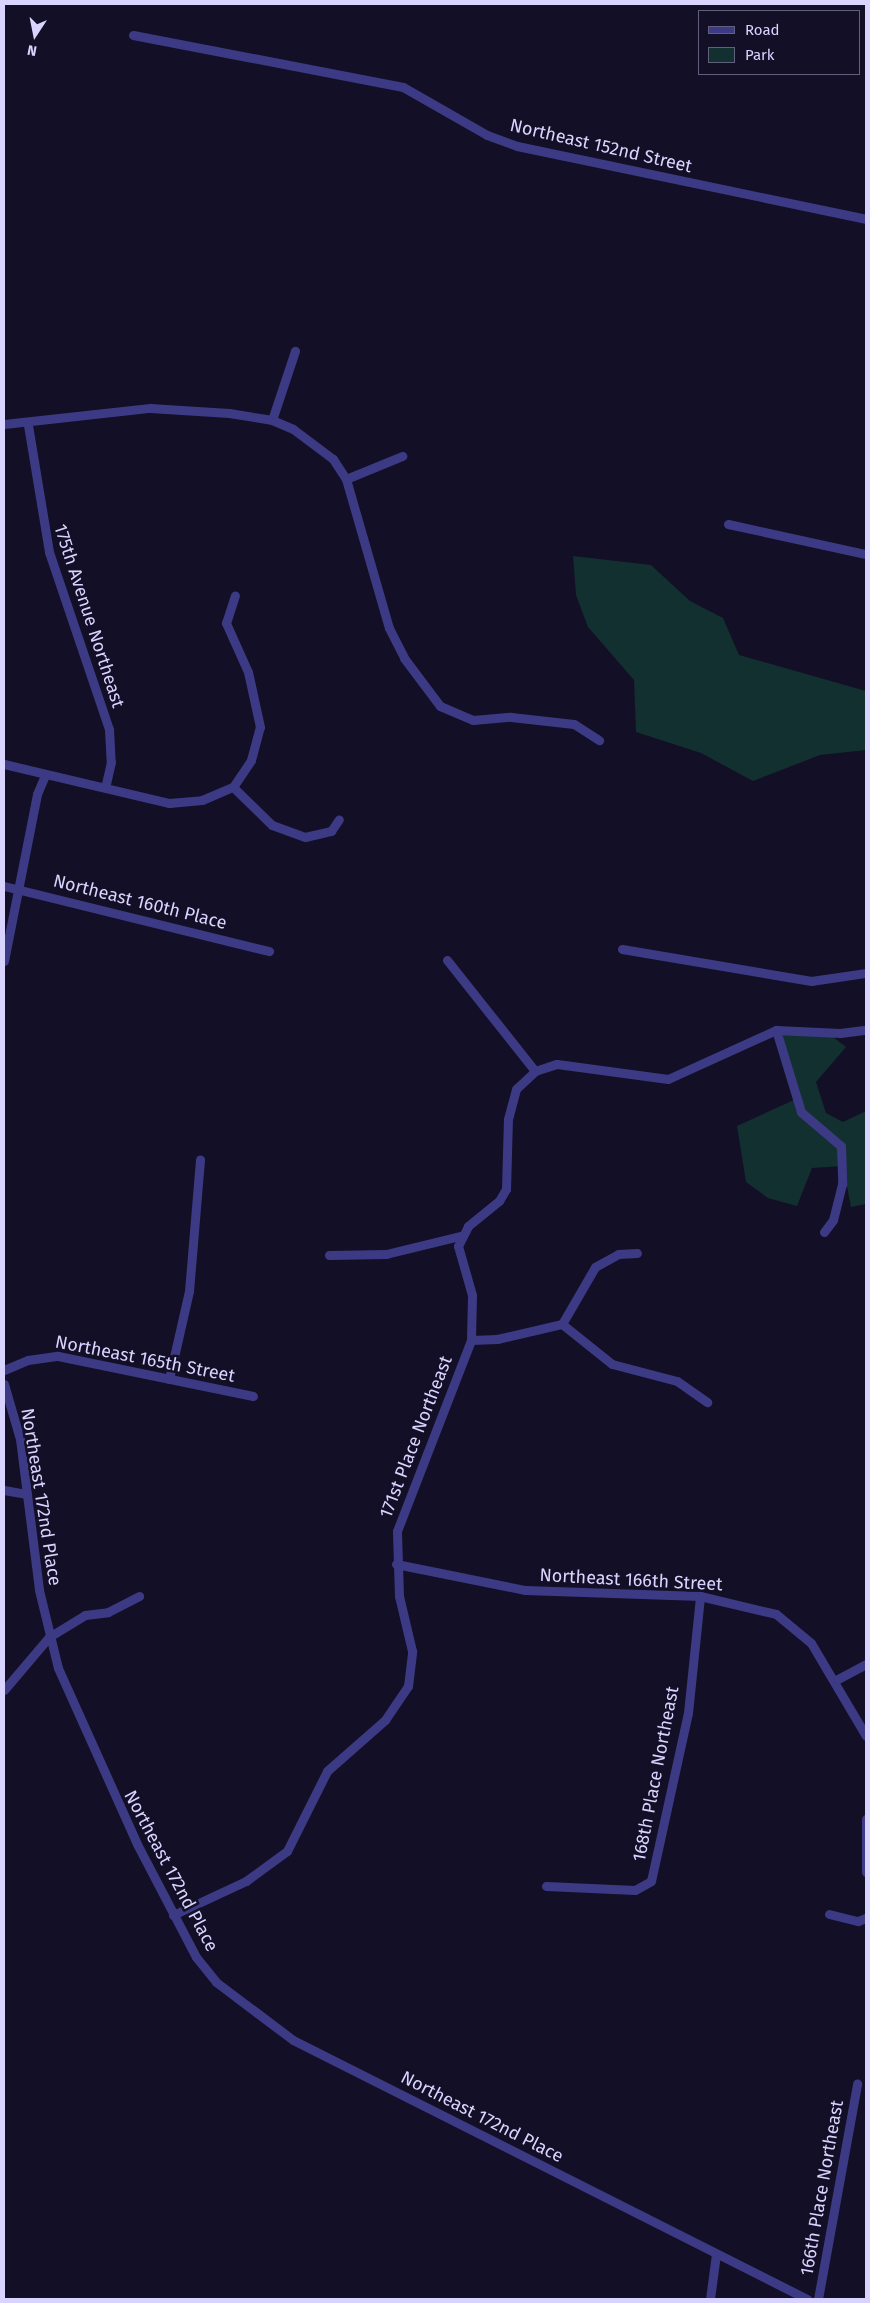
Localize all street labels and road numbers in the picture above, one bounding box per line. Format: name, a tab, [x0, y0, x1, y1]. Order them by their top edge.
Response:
street label: Northeast 152nd Street	[508, 115, 694, 177]
street label: 175th Avenue Northeast	[49, 522, 129, 710]
street label: Northeast 160th Place	[51, 870, 229, 934]
street label: Northeast 165th Street	[53, 1331, 237, 1387]
street label: 171st Place Northeast	[375, 1353, 457, 1521]
street label: Northeast 172nd Place	[16, 1407, 66, 1587]
street label: Northeast 166th Street	[539, 1564, 723, 1596]
street label: 168th Place Northeast	[628, 1685, 684, 1863]
street label: Northeast 172nd Place	[119, 1787, 223, 1955]
street label: Northeast 172nd Place	[397, 2067, 567, 2167]
street label: 166th Place Northeast	[796, 2099, 848, 2277]

